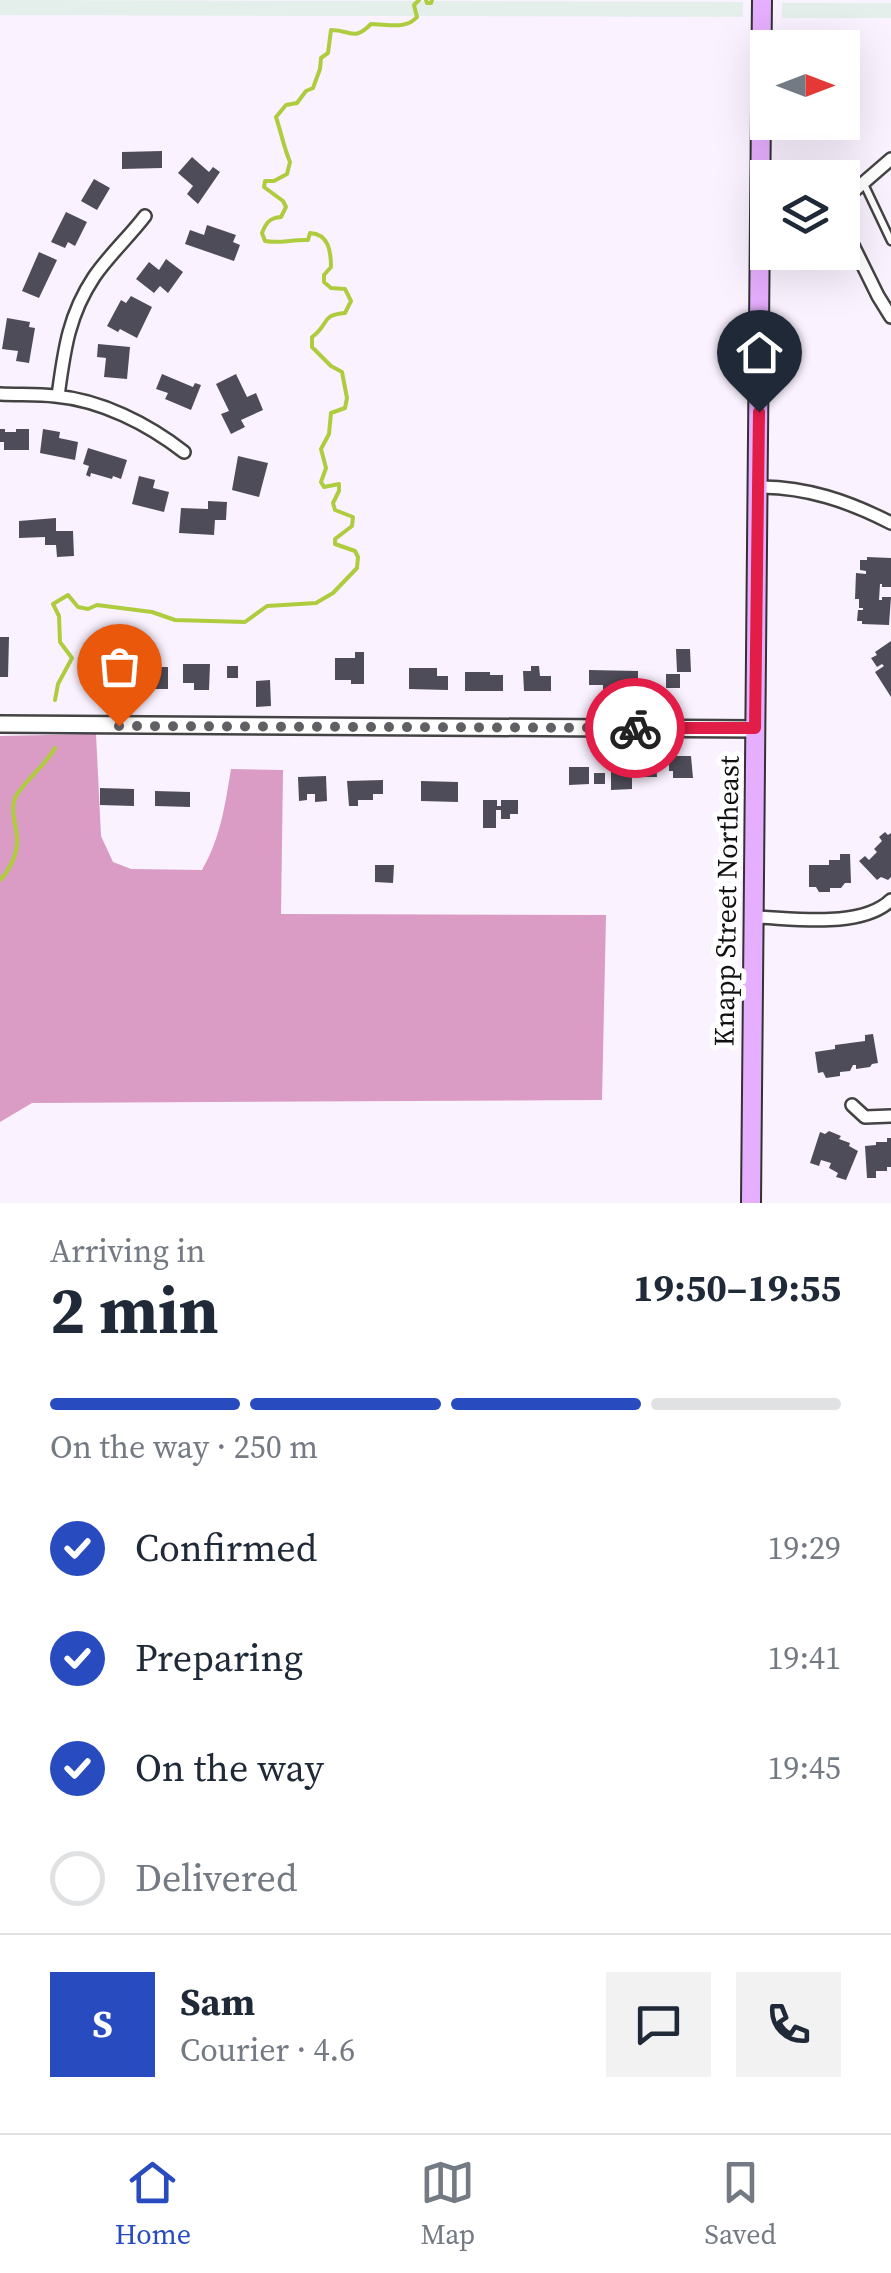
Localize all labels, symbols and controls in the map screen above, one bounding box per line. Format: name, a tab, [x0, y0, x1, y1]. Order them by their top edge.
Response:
north arrow	[750, 30, 860, 140]
map controls	[750, 30, 860, 270]
button: layers	[750, 160, 860, 270]
pin	[717, 310, 802, 413]
icon: home	[732, 325, 787, 380]
pin	[77, 624, 162, 727]
icon: bag	[92, 639, 147, 694]
courier	[585, 678, 685, 778]
icon: bike	[608, 701, 663, 756]
street label: Knapp Street Northeast	[704, 755, 748, 1047]
text: Arriving in	[50, 1229, 205, 1273]
text: 19:50–19:55	[633, 1262, 841, 1314]
text: 2 min	[50, 1266, 219, 1355]
text: On the way · 250 m	[50, 1425, 318, 1469]
icon: check	[50, 1521, 105, 1576]
text: Confirmed	[135, 1522, 317, 1574]
text: 19:29	[767, 1526, 841, 1570]
icon: check	[50, 1631, 105, 1686]
text: Preparing	[135, 1632, 303, 1684]
text: 19:41	[767, 1636, 841, 1680]
icon: check	[50, 1741, 105, 1796]
text: On the way	[135, 1742, 324, 1794]
text: 19:45	[767, 1746, 841, 1790]
text: Delivered	[135, 1852, 298, 1904]
button: chat	[606, 1972, 711, 2077]
button: phone	[736, 1972, 841, 2077]
text: Sam	[180, 1976, 255, 2028]
text: S	[92, 1998, 113, 2050]
text: Courier · 4.6	[180, 2028, 355, 2072]
tab: Home	[115, 2155, 191, 2253]
tab: Map	[420, 2155, 475, 2253]
tab: Saved	[705, 2155, 776, 2253]

